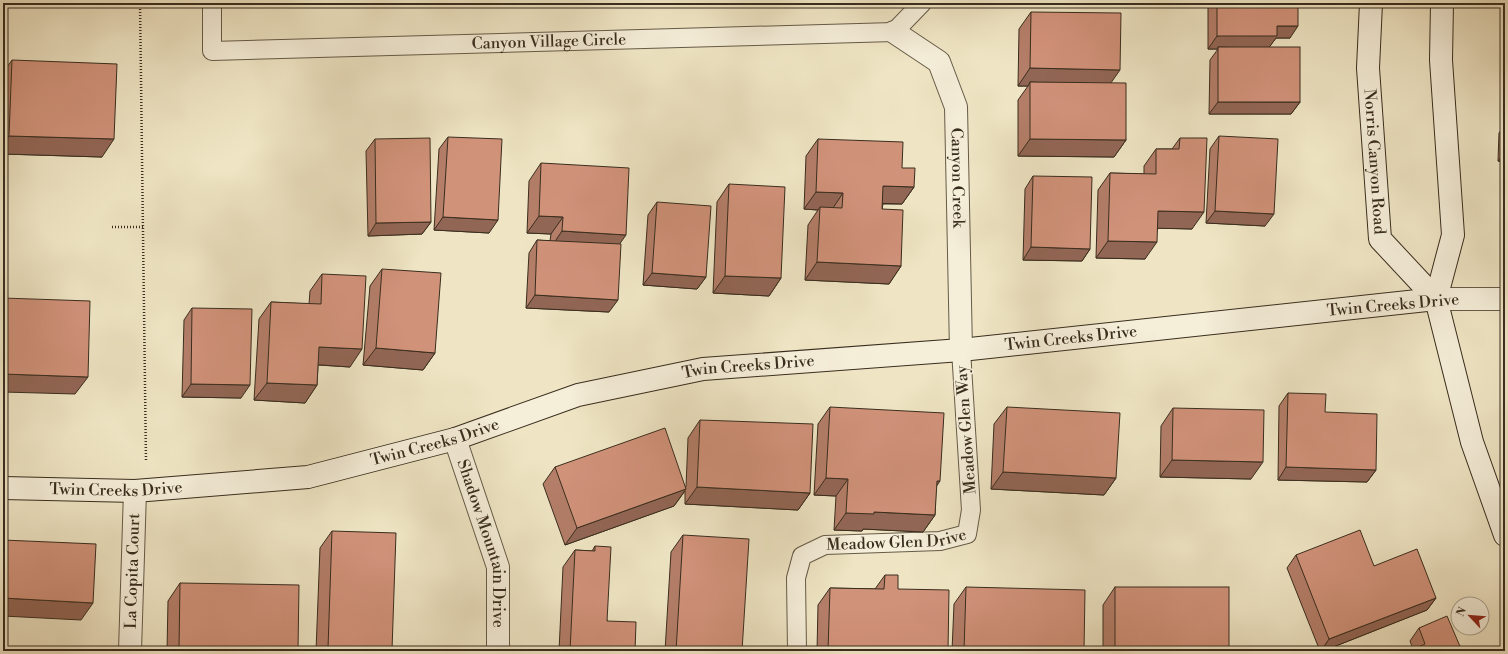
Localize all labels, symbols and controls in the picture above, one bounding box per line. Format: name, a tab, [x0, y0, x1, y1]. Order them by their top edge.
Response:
street label: Canyon Village Circle	[471, 29, 626, 54]
street label: Norris Canyon Road	[1359, 88, 1390, 235]
street label: Canyon Creek	[946, 128, 969, 230]
street label: Twin Creeks Drive	[1326, 289, 1460, 321]
street label: Twin Creeks Drive	[1004, 321, 1138, 355]
street label: Twin Creeks Drive	[680, 351, 815, 383]
street label: Meadow Glen Way	[952, 365, 980, 495]
street label: Twin Creeks Drive	[368, 414, 502, 470]
street label: Shadow Mountain Drive	[453, 457, 508, 628]
street label: Twin Creeks Drive	[49, 477, 183, 501]
street label: La Copita Court	[121, 513, 144, 629]
street label: Meadow Glen Drive	[826, 525, 969, 555]
north arrow	[1450, 596, 1490, 636]
text: N	[1454, 605, 1470, 619]

